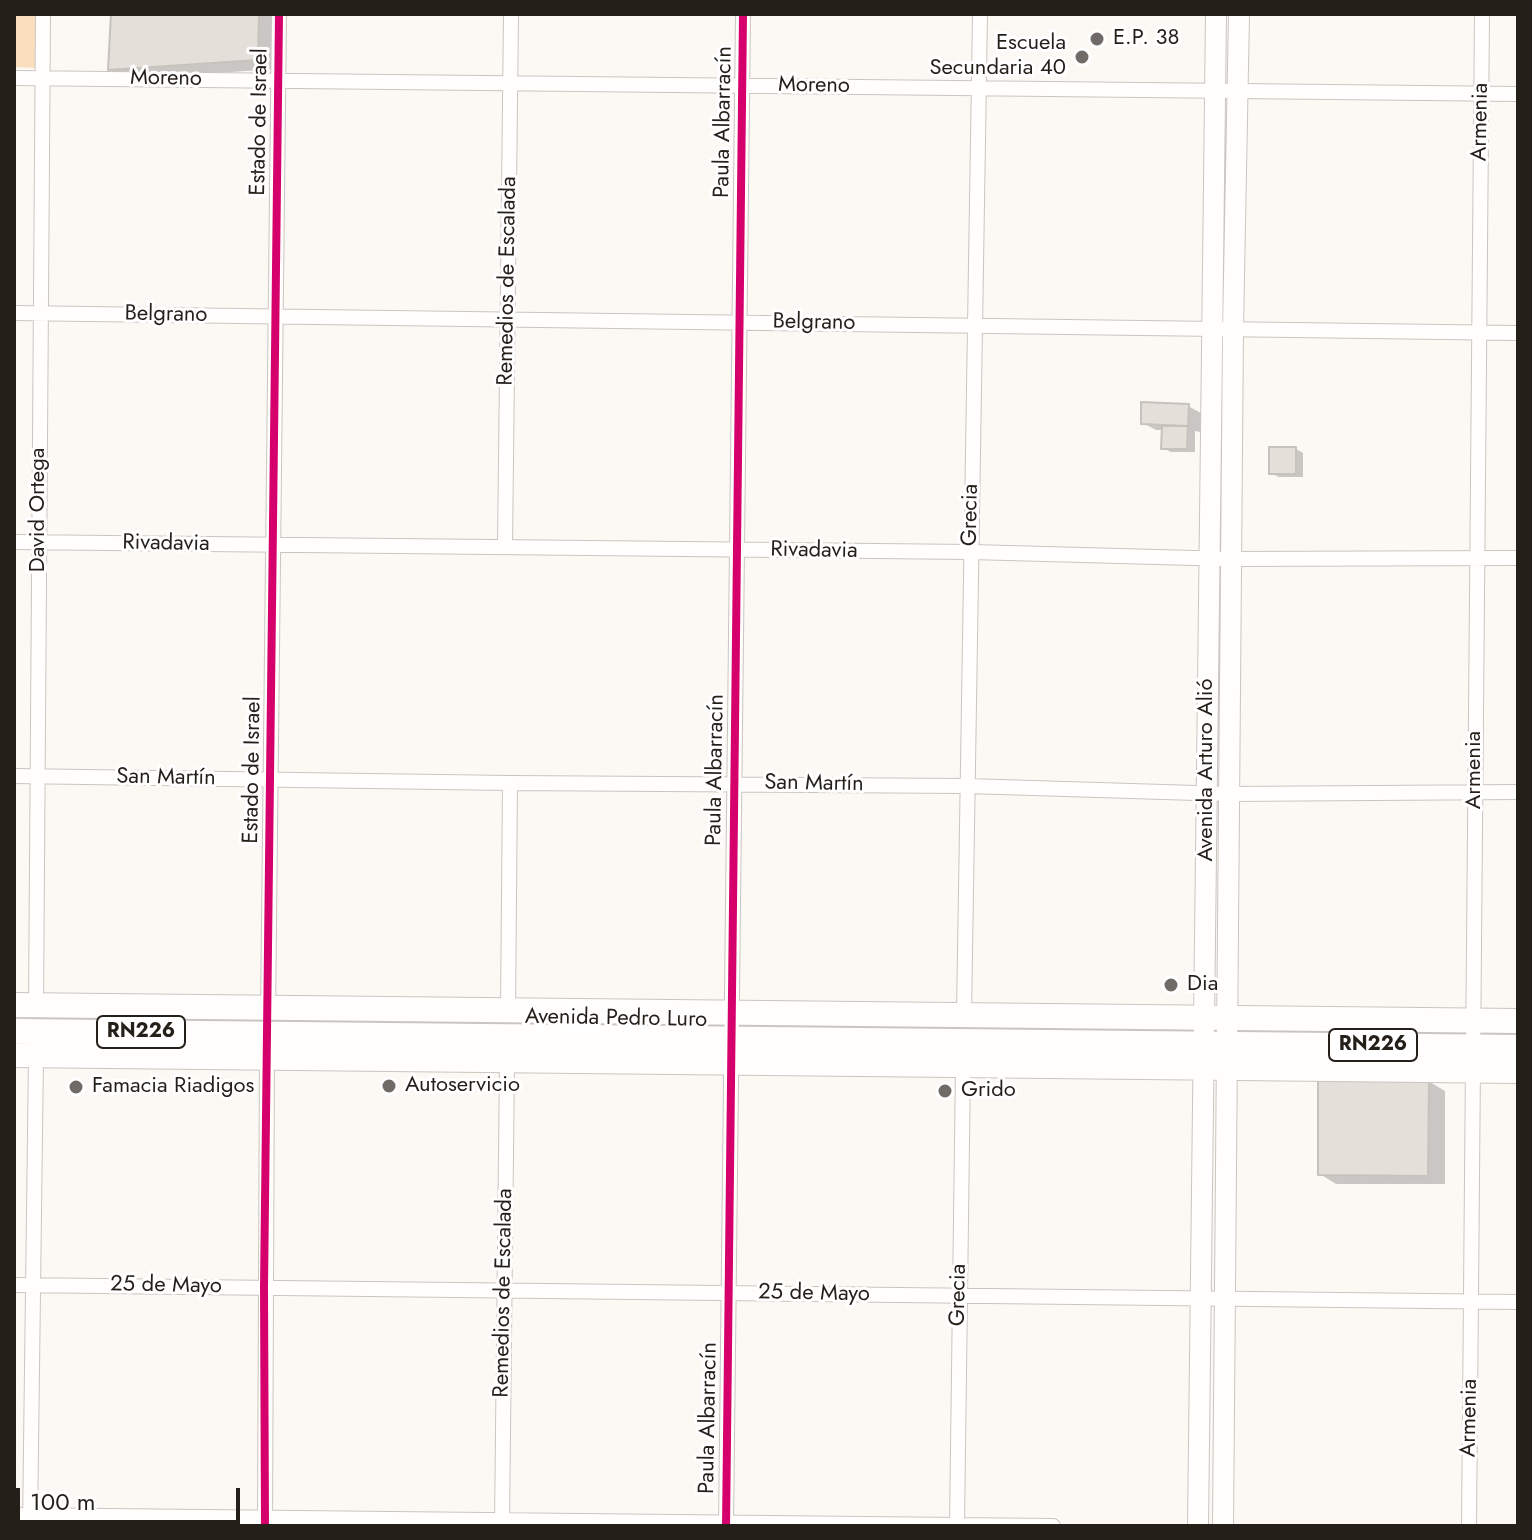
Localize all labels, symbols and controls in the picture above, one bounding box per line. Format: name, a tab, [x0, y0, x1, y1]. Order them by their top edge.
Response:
place label: E.P. 38	[1113, 26, 1179, 52]
marker: E.P. 38	[1088, 30, 1106, 48]
place label: Escuela Secundaria 40	[929, 31, 1066, 82]
street label: Paula Albarracín	[709, 46, 739, 198]
street label: Estado de Israel	[246, 48, 274, 196]
marker: Escuela Secundaria 40	[1073, 48, 1091, 66]
street label: Moreno	[130, 65, 202, 93]
street label: Moreno	[778, 72, 850, 100]
street label: Armenia	[1467, 83, 1495, 161]
street label: Remedios de Escalada	[493, 176, 523, 386]
street label: Belgrano	[124, 301, 208, 329]
street label: Belgrano	[772, 309, 856, 337]
street label: David Ortega	[26, 448, 52, 572]
street label: Grecia	[957, 484, 985, 546]
street label: Rivadavia	[122, 530, 210, 558]
street label: Rivadavia	[770, 537, 858, 565]
street label: Avenida Arturo Alió	[1194, 678, 1220, 862]
street label: Paula Albarracín	[701, 694, 731, 846]
street label: Estado de Israel	[239, 696, 267, 844]
street label: Armenia	[1462, 731, 1488, 809]
street label: San Martín	[116, 764, 216, 792]
street label: San Martín	[764, 770, 864, 798]
place label: Dia	[1187, 972, 1218, 998]
marker: Dia	[1162, 976, 1180, 994]
street label: Avenida Pedro Luro	[525, 1004, 707, 1034]
road number: RN226	[97, 1016, 185, 1048]
road number: RN226	[1329, 1029, 1417, 1061]
place label: Autoservicio	[405, 1073, 520, 1099]
place label: Famacia Riadigos	[92, 1074, 254, 1100]
marker: Autoservicio	[380, 1077, 398, 1095]
marker: Famacia Riadigos	[67, 1078, 85, 1096]
place label: Grido	[961, 1078, 1016, 1104]
marker: Grido	[936, 1082, 954, 1100]
street label: Remedios de Escalada	[489, 1188, 519, 1398]
street label: Grecia	[945, 1264, 973, 1326]
street label: 25 de Mayo	[110, 1272, 222, 1300]
street label: 25 de Mayo	[758, 1280, 870, 1308]
street label: Paula Albarracín	[694, 1342, 724, 1494]
street label: Armenia	[1456, 1379, 1484, 1457]
scale bar	[20, 1472, 244, 1522]
text: 100 m	[30, 1484, 96, 1519]

